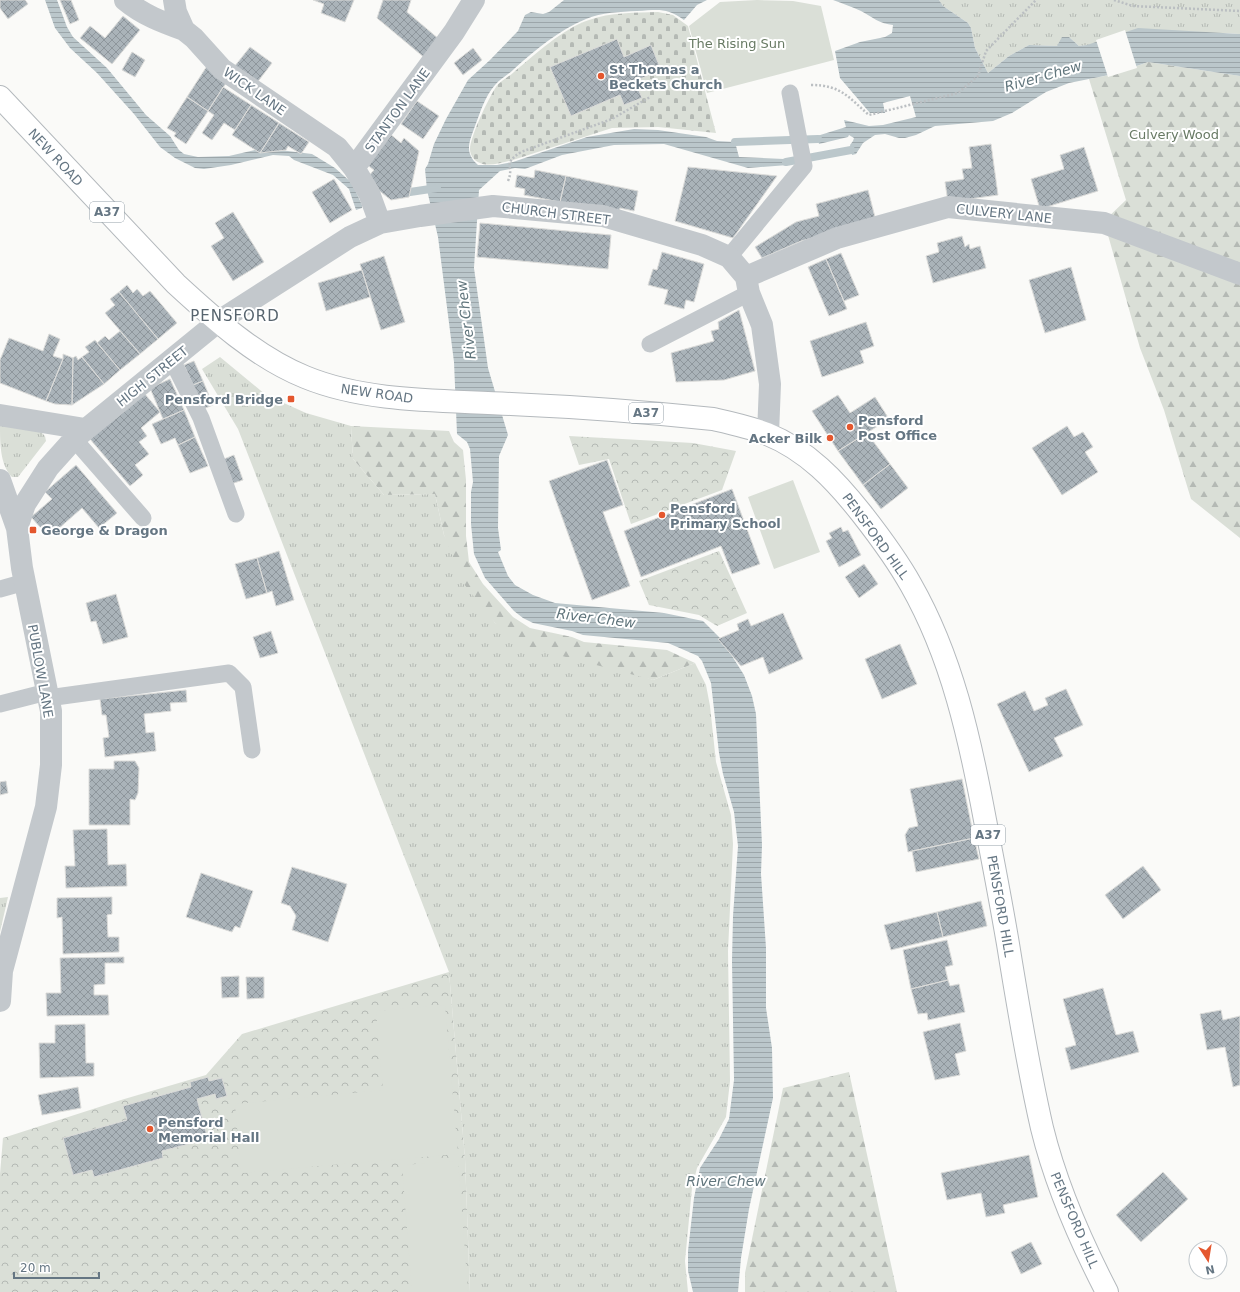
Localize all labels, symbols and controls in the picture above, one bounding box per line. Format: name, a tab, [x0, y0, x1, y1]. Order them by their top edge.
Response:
park label: The Rising Sun	[688, 36, 785, 51]
water label: River Chew	[1003, 57, 1084, 95]
place label: St Thomas a Beckets Church	[609, 62, 722, 92]
street label: WICK LANE	[221, 64, 289, 118]
street label: STANTON LANE	[362, 65, 433, 155]
marker: St Thomas a Beckets Church	[596, 71, 606, 81]
street label: NEW ROAD	[25, 126, 86, 189]
park label: Culvery Wood	[1129, 127, 1219, 142]
street label: CHURCH STREET	[501, 199, 611, 228]
street label: CULVERY LANE	[955, 201, 1053, 226]
road number: A37	[90, 202, 124, 222]
water label: River Chew	[453, 279, 479, 360]
district label: PENSFORD	[190, 307, 280, 325]
street label: HIGH STREET	[114, 343, 191, 410]
street label: NEW ROAD	[340, 381, 414, 406]
place label: Pensford Bridge	[165, 392, 283, 407]
marker: Pensford Bridge	[286, 394, 296, 404]
road number: A37	[629, 403, 663, 423]
place label: Pensford Post Office	[858, 413, 937, 443]
marker: Pensford Post Office	[845, 422, 855, 432]
place label: Acker Bilk	[749, 431, 822, 446]
marker: Acker Bilk	[825, 433, 835, 443]
street label: PENSFORD HILL	[839, 490, 912, 583]
place label: Pensford Primary School	[670, 501, 781, 531]
marker: Pensford Primary School	[657, 510, 667, 520]
place label: George & Dragon	[41, 523, 168, 538]
marker: George & Dragon	[28, 525, 38, 535]
water label: River Chew	[556, 605, 637, 631]
street label: PUBLOW LANE	[25, 623, 56, 719]
road number: A37	[971, 825, 1005, 845]
street label: PENSFORD HILL	[984, 854, 1017, 959]
place label: Pensford Memorial Hall	[158, 1115, 259, 1145]
marker: Pensford Memorial Hall	[145, 1124, 155, 1134]
street label: PENSFORD HILL	[1048, 1170, 1102, 1271]
water label: River Chew	[686, 1173, 766, 1189]
north arrow	[1188, 1240, 1228, 1280]
scale bar	[14, 1254, 99, 1280]
text: 20 m	[20, 1261, 51, 1275]
text: N	[1204, 1262, 1216, 1277]

